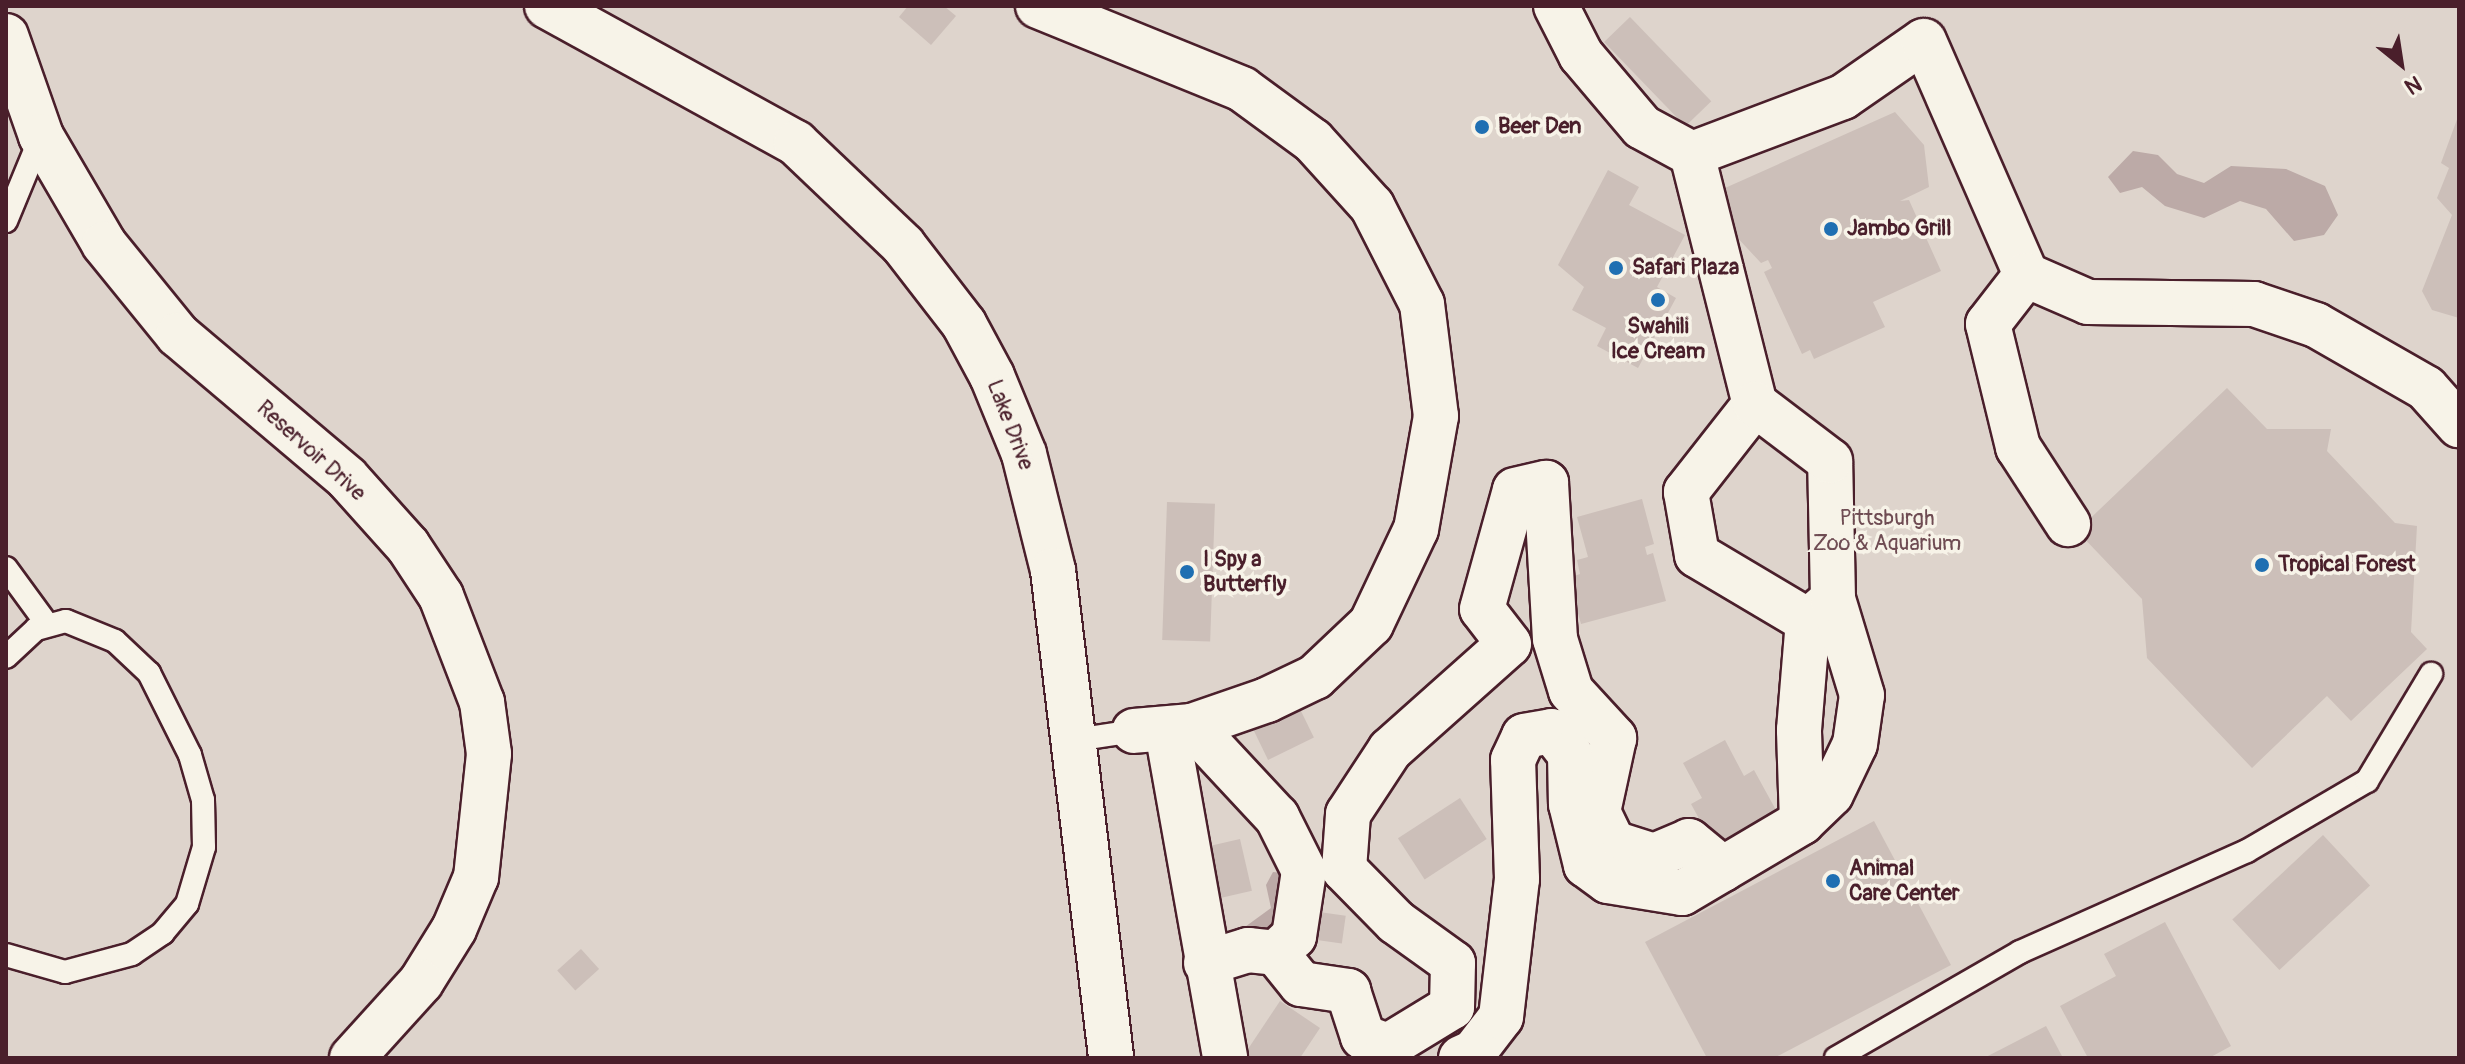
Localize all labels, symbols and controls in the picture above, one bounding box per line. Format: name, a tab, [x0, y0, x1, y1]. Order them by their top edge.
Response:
north arrow	[2361, 24, 2441, 104]
text: N	[2400, 69, 2426, 101]
place label: Beer Den	[1498, 114, 1581, 140]
marker: Beer Den	[1473, 118, 1491, 136]
place label: Jambo Grill	[1847, 216, 1952, 242]
marker: Jambo Grill	[1822, 220, 1840, 238]
place label: Safari Plaza	[1632, 255, 1739, 281]
marker: Safari Plaza	[1607, 259, 1625, 277]
marker: Swahili Ice Cream	[1649, 291, 1667, 309]
place label: Swahili Ice Cream	[1611, 313, 1705, 364]
street label: Lake Drive	[981, 376, 1039, 474]
street label: Reservoir Drive	[251, 395, 371, 507]
park label: Pittsburgh Zoo & Aquarium	[1813, 505, 1961, 556]
place label: I Spy a Butterfly	[1203, 546, 1287, 598]
place label: Tropical Forest	[2278, 552, 2416, 578]
marker: Tropical Forest	[2253, 556, 2271, 574]
marker: I Spy a Butterfly	[1178, 563, 1196, 581]
place label: Animal Care Center	[1849, 855, 1960, 906]
marker: Animal Care Center	[1824, 872, 1842, 890]

